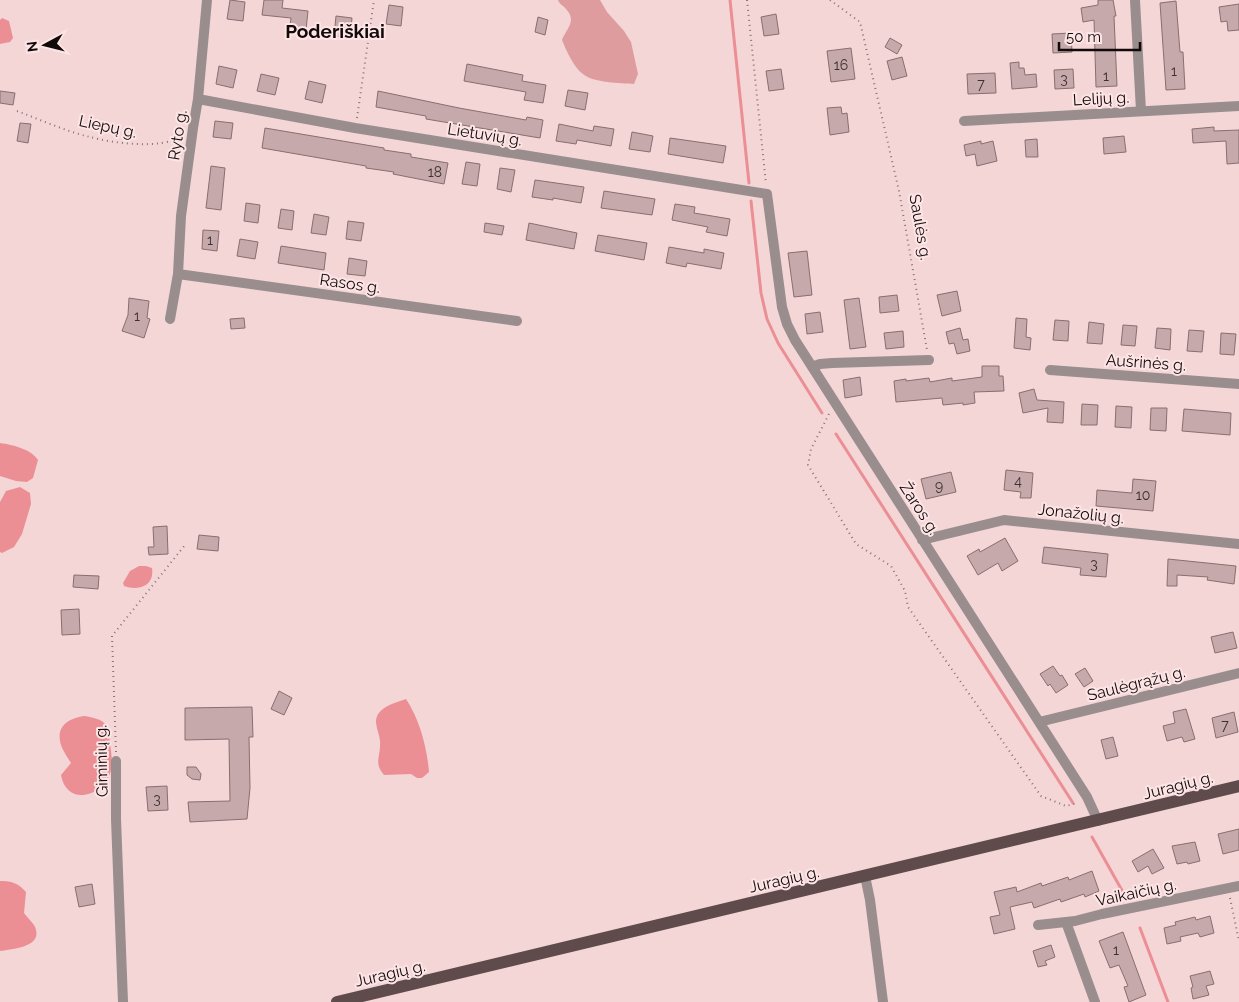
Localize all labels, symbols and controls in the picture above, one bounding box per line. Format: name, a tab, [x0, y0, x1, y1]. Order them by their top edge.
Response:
north arrow	[20, 20, 70, 70]
district label: Poderiškiai	[285, 20, 385, 42]
scale bar	[1059, 20, 1140, 52]
text: 50 m	[1066, 28, 1101, 46]
text: N	[24, 40, 41, 53]
house number: 16	[834, 57, 848, 73]
house number: 1	[1171, 63, 1177, 79]
house number: 1	[1103, 68, 1109, 84]
house number: 3	[1060, 71, 1068, 87]
house number: 7	[977, 76, 985, 92]
street label: Lelijų g.	[1072, 88, 1130, 109]
street label: Ryto g.	[164, 108, 191, 162]
street label: Liepų g.	[77, 111, 139, 142]
street label: Lietuvių g.	[446, 119, 524, 150]
house number: 18	[428, 164, 442, 180]
street label: Saulės g.	[905, 193, 936, 261]
house number: 1	[207, 232, 213, 248]
street label: Rasos g.	[318, 270, 381, 297]
house number: 1	[134, 308, 140, 324]
street label: Aušrinės g.	[1105, 350, 1187, 375]
house number: 4	[1014, 473, 1022, 489]
street label: Žaros g.	[896, 478, 944, 538]
house number: 9	[935, 478, 943, 494]
house number: 10	[1136, 487, 1150, 503]
street label: Jonažolių g.	[1037, 500, 1125, 527]
house number: 3	[1090, 556, 1098, 572]
street label: Saulėgrąžų g.	[1085, 662, 1187, 705]
house number: 7	[1221, 717, 1229, 733]
street label: Giminių g.	[91, 725, 112, 797]
street label: Juragių g.	[1141, 768, 1215, 803]
house number: 3	[153, 791, 161, 807]
street label: Juragių g.	[747, 862, 821, 897]
street label: Vaikaičių g.	[1094, 875, 1178, 910]
house number: 1	[1113, 942, 1119, 958]
street label: Juragių g.	[353, 956, 427, 991]

